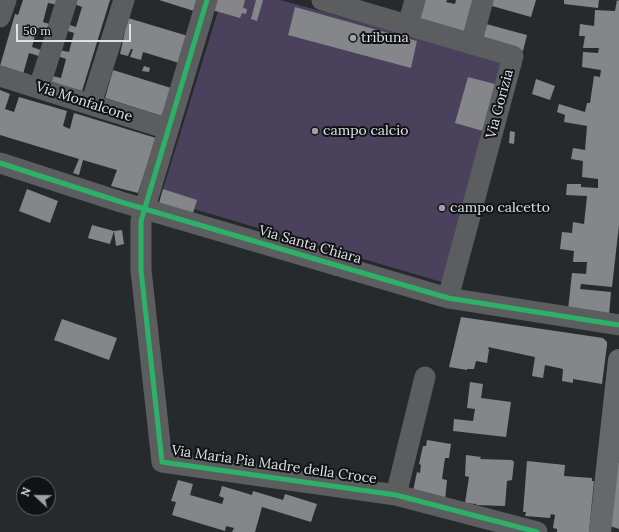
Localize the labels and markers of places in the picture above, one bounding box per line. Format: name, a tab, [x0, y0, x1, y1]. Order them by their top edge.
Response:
place label: tribuna	[361, 30, 409, 46]
marker: tribuna	[348, 33, 358, 43]
place label: campo calcio	[323, 123, 408, 139]
marker: campo calcio	[310, 126, 320, 136]
place label: campo calcetto	[450, 200, 550, 216]
marker: campo calcetto	[437, 203, 447, 213]

